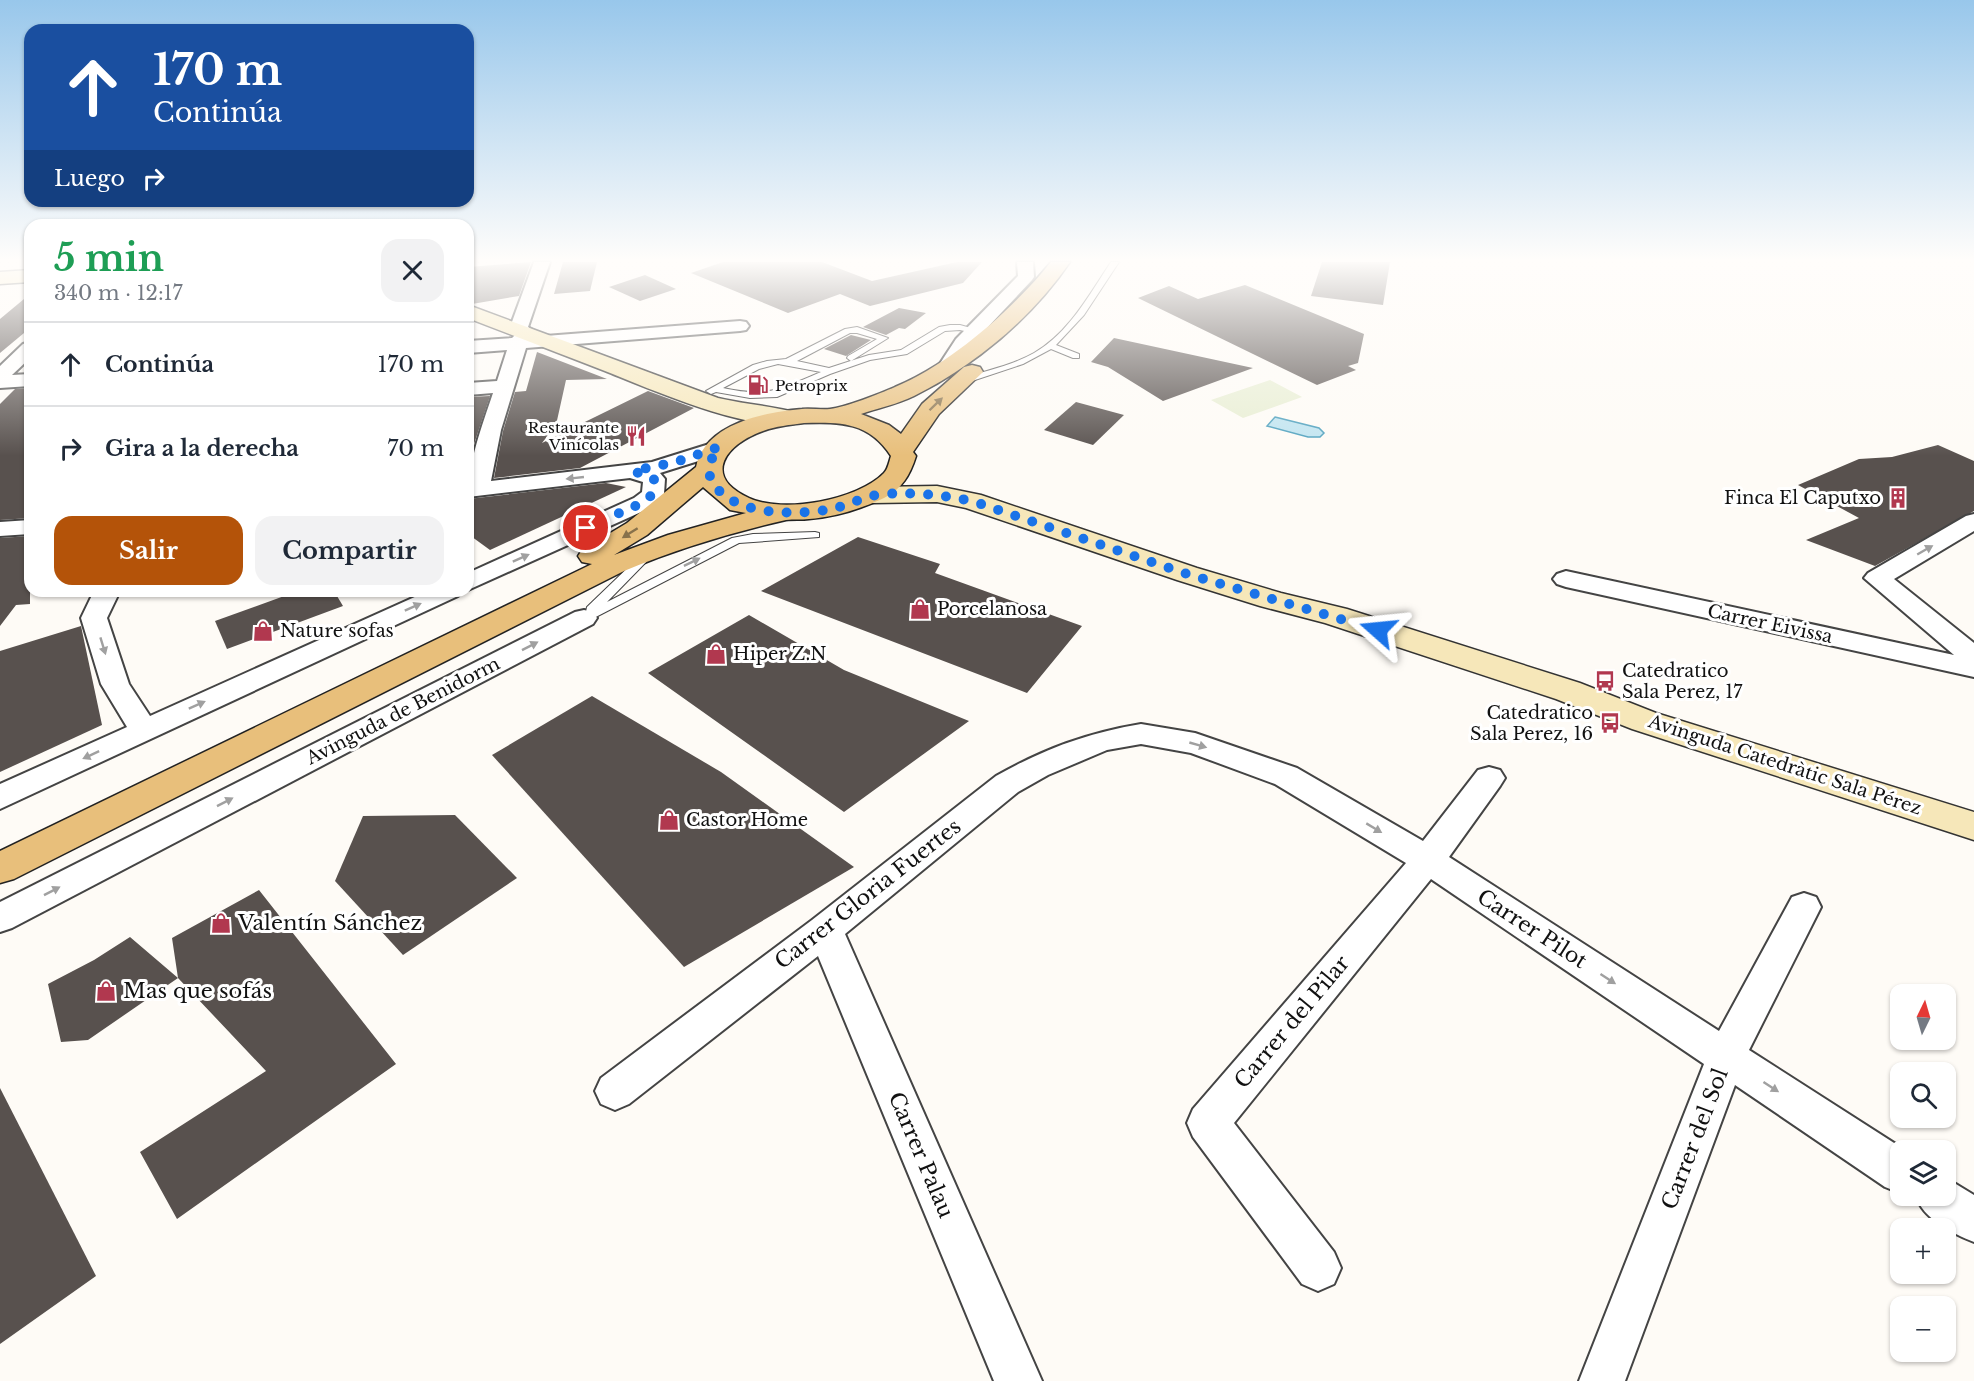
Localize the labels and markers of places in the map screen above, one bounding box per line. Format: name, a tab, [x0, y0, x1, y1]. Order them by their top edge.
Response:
fuel station icon: Petroprix	[746, 373, 770, 397]
place label: Petroprix	[775, 376, 848, 395]
place label: Restaurante Vinícolas	[528, 418, 619, 454]
restaurant icon: Restaurante Vinícolas	[624, 424, 648, 448]
building icon: Finca El Caputxo	[1886, 486, 1910, 510]
place label: Finca El Caputxo	[1724, 487, 1881, 509]
pin	[560, 502, 611, 553]
shop icon: Porcelanosa	[908, 597, 932, 621]
place label: Porcelanosa	[937, 598, 1047, 620]
shop icon: Nature sofas	[251, 619, 275, 643]
place label: Nature sofas	[280, 620, 394, 642]
shop icon: Hiper Z.N	[704, 642, 728, 666]
place label: Hiper Z.N	[733, 643, 826, 665]
place label: Catedratico Sala Perez, 17	[1622, 660, 1743, 703]
bus stop icon: Catedratico Sala Perez, 17	[1593, 669, 1617, 693]
place label: Catedratico Sala Perez, 16	[1470, 702, 1593, 745]
bus stop icon: Catedratico Sala Perez, 16	[1598, 711, 1622, 735]
shop icon: Castor Home	[657, 808, 681, 832]
place label: Castor Home	[686, 809, 808, 831]
place label: Valentín Sánchez	[237, 910, 422, 936]
shop icon: Valentín Sánchez	[209, 911, 233, 935]
place label: Mas que sofás	[123, 978, 272, 1004]
shop icon: Mas que sofás	[94, 979, 118, 1003]

